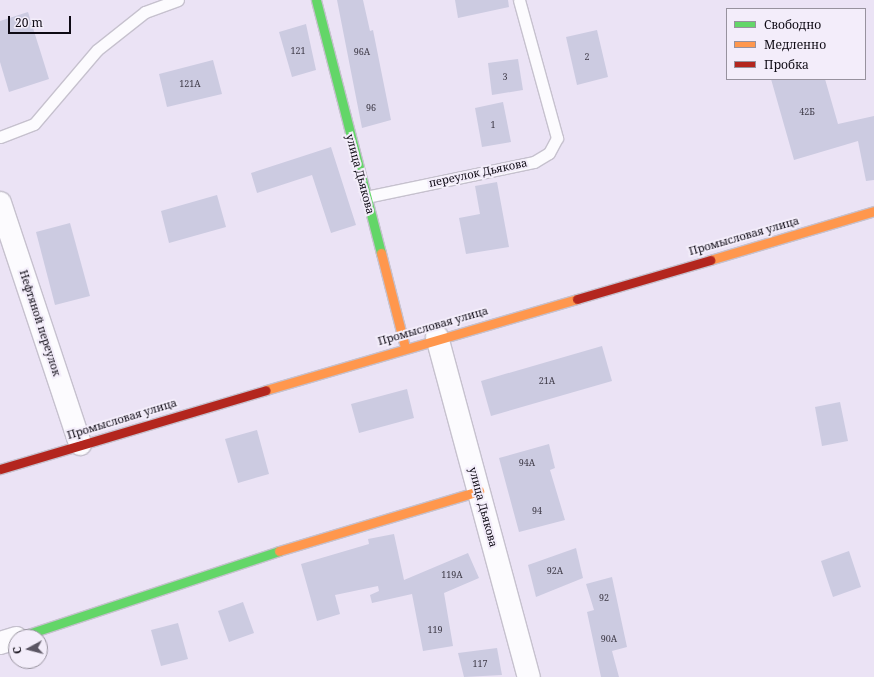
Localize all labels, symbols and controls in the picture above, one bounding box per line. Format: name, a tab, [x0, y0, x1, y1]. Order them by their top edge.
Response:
scale bar	[10, 8, 73, 34]
legend	[726, 8, 866, 80]
text: 20 m	[15, 14, 43, 31]
text: Свободно	[764, 16, 821, 33]
text: Медленно	[764, 36, 826, 53]
house number: 121	[290, 46, 306, 56]
house number: 96А	[354, 47, 370, 57]
house number: 2	[584, 52, 590, 62]
text: Пробка	[764, 56, 809, 73]
house number: 3	[502, 72, 508, 82]
house number: 121А	[179, 79, 201, 89]
house number: 96	[366, 103, 376, 113]
house number: 42Б	[799, 107, 815, 117]
house number: 1	[490, 120, 496, 130]
street label: улица Дьякова	[343, 133, 377, 215]
street label: переулок Дьякова	[428, 156, 528, 190]
street label: Промысловая улица	[687, 214, 801, 258]
street label: Нефтяной переулок	[17, 268, 63, 378]
street label: Промысловая улица	[376, 304, 490, 348]
house number: 21А	[539, 376, 555, 386]
street label: Промысловая улица	[66, 396, 178, 442]
house number: 94А	[519, 458, 535, 468]
street label: улица Дьякова	[466, 466, 500, 548]
house number: 94	[532, 506, 542, 516]
house number: 92А	[547, 566, 563, 576]
house number: 119А	[441, 570, 463, 580]
house number: 92	[599, 593, 609, 603]
house number: 119	[427, 625, 443, 635]
north arrow	[8, 629, 48, 669]
house number: 90А	[601, 634, 617, 644]
text: С	[9, 646, 24, 655]
house number: 117	[472, 659, 488, 669]

